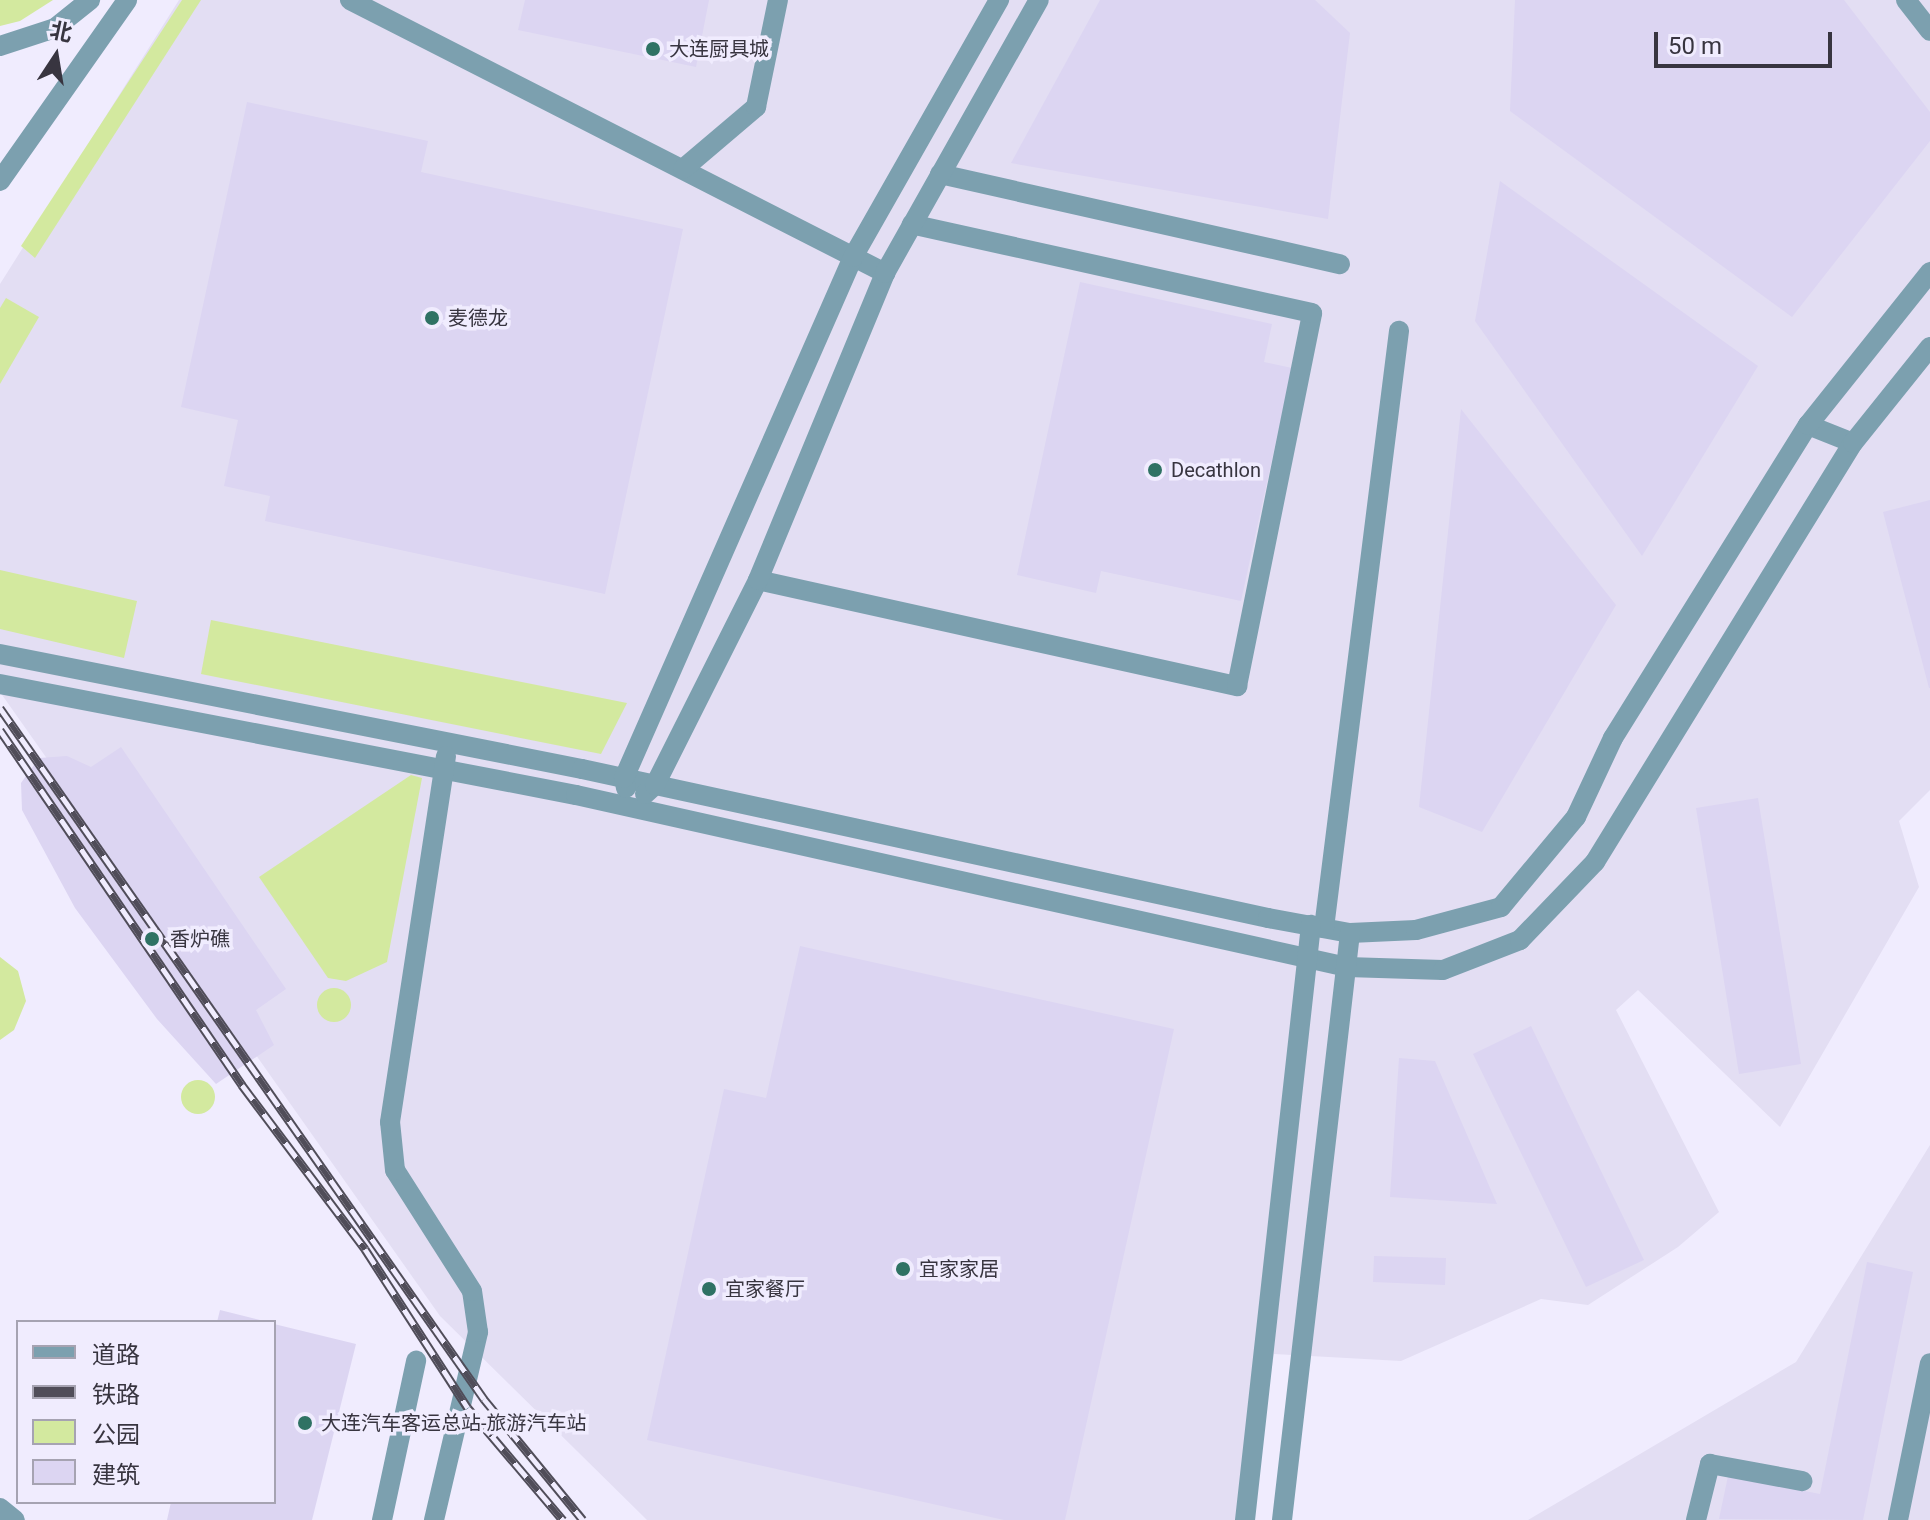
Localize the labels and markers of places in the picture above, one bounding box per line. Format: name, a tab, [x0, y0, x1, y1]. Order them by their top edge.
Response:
place label: 大连厨具城	[669, 37, 769, 61]
marker: 大连厨具城	[644, 40, 662, 58]
place label: 麦德龙	[448, 306, 508, 330]
marker: 麦德龙	[423, 309, 441, 327]
place label: Decathlon	[1171, 458, 1261, 482]
marker: Decathlon	[1146, 461, 1164, 479]
place label: 香炉礁	[170, 927, 230, 951]
marker: 香炉礁	[141, 928, 163, 950]
place label: 宜家家居	[919, 1257, 999, 1281]
marker: 宜家家居	[894, 1260, 912, 1278]
place label: 宜家餐厅	[725, 1277, 805, 1301]
marker: 宜家餐厅	[700, 1280, 718, 1298]
place label: 大连汽车客运总站-旅游汽车站	[321, 1411, 587, 1435]
marker: 大连汽车客运总站-旅游汽车站	[296, 1414, 314, 1432]

